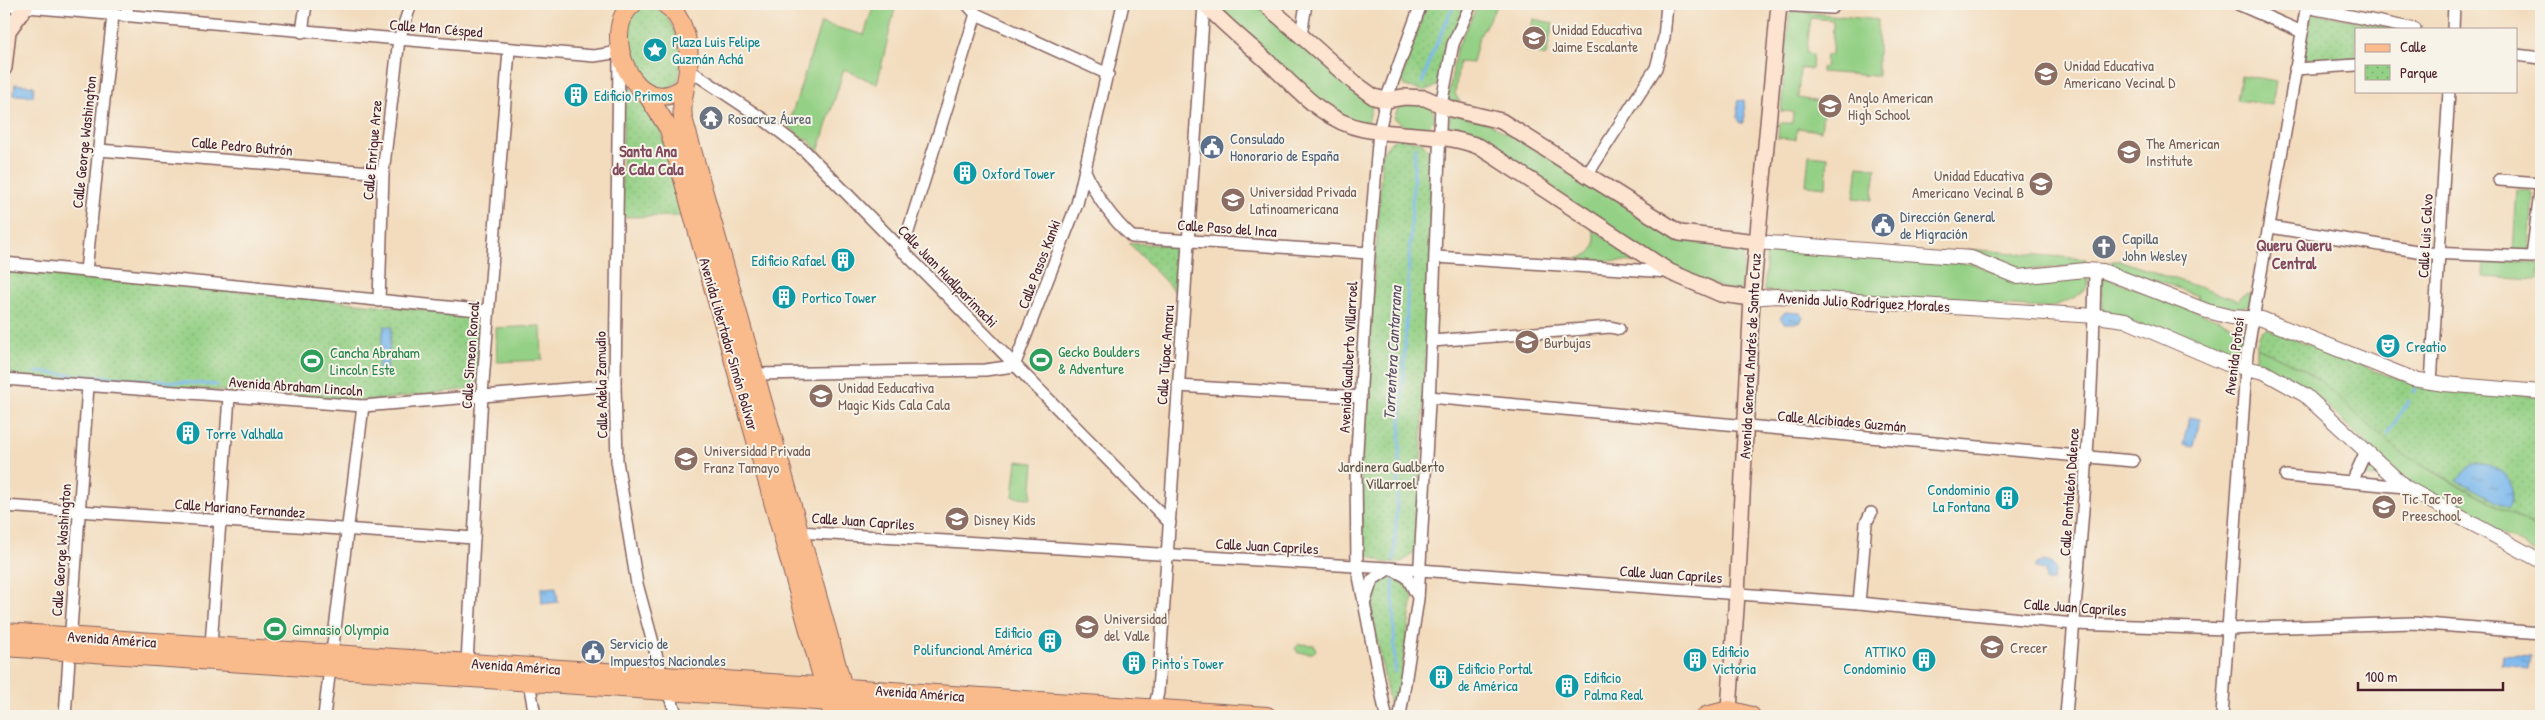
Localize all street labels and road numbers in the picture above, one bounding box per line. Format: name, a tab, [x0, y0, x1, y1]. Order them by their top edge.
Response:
street label: Calle Man Césped	[389, 13, 483, 43]
street label: Calle George Washington	[67, 75, 101, 209]
street label: Calle Enrique Arze	[357, 99, 387, 201]
street label: Calle Pedro Butrón	[190, 131, 294, 161]
street label: Calle Luis Calvo	[2412, 193, 2438, 279]
street label: Calle Paso del Inca	[1177, 214, 1278, 242]
street label: Calle Pasos Kanki	[1012, 216, 1066, 312]
street label: Calle Juan Huallparimachi	[893, 220, 1003, 332]
street label: Avenida General Andrés de Santa Cruz	[1734, 252, 1766, 460]
street label: Avenida Libertador Simón Bolívar	[694, 255, 764, 433]
street label: Avenida Gualberto Villarroel	[1334, 281, 1362, 433]
street label: Avenida Julio Rodríguez Morales	[1778, 287, 1951, 317]
street label: Calle Simeon Roncal	[456, 300, 484, 410]
street label: Calle Túpac Amaru	[1151, 305, 1179, 405]
street label: Avenida Potosí	[2219, 316, 2249, 396]
street label: Calle Adela Zamudio	[590, 331, 612, 439]
street label: Avenida Abraham Lincoln	[228, 371, 364, 401]
street label: Calle Alcibiades Guzmán	[1777, 405, 1908, 437]
street label: Calle Pantaleón Dalence	[2054, 427, 2084, 557]
street label: Calle George Washington	[46, 483, 76, 617]
street label: Calle Mariano Fernandez	[174, 493, 307, 523]
street label: Calle Juan Capriles	[811, 507, 915, 535]
street label: Calle Juan Capriles	[1215, 533, 1319, 559]
street label: Calle Juan Capriles	[1619, 560, 1723, 588]
street label: Calle Juan Capriles	[2023, 593, 2127, 621]
street label: Avenida América	[67, 625, 157, 653]
street label: Avenida América	[471, 652, 561, 680]
street label: Avenida América	[875, 679, 965, 707]

